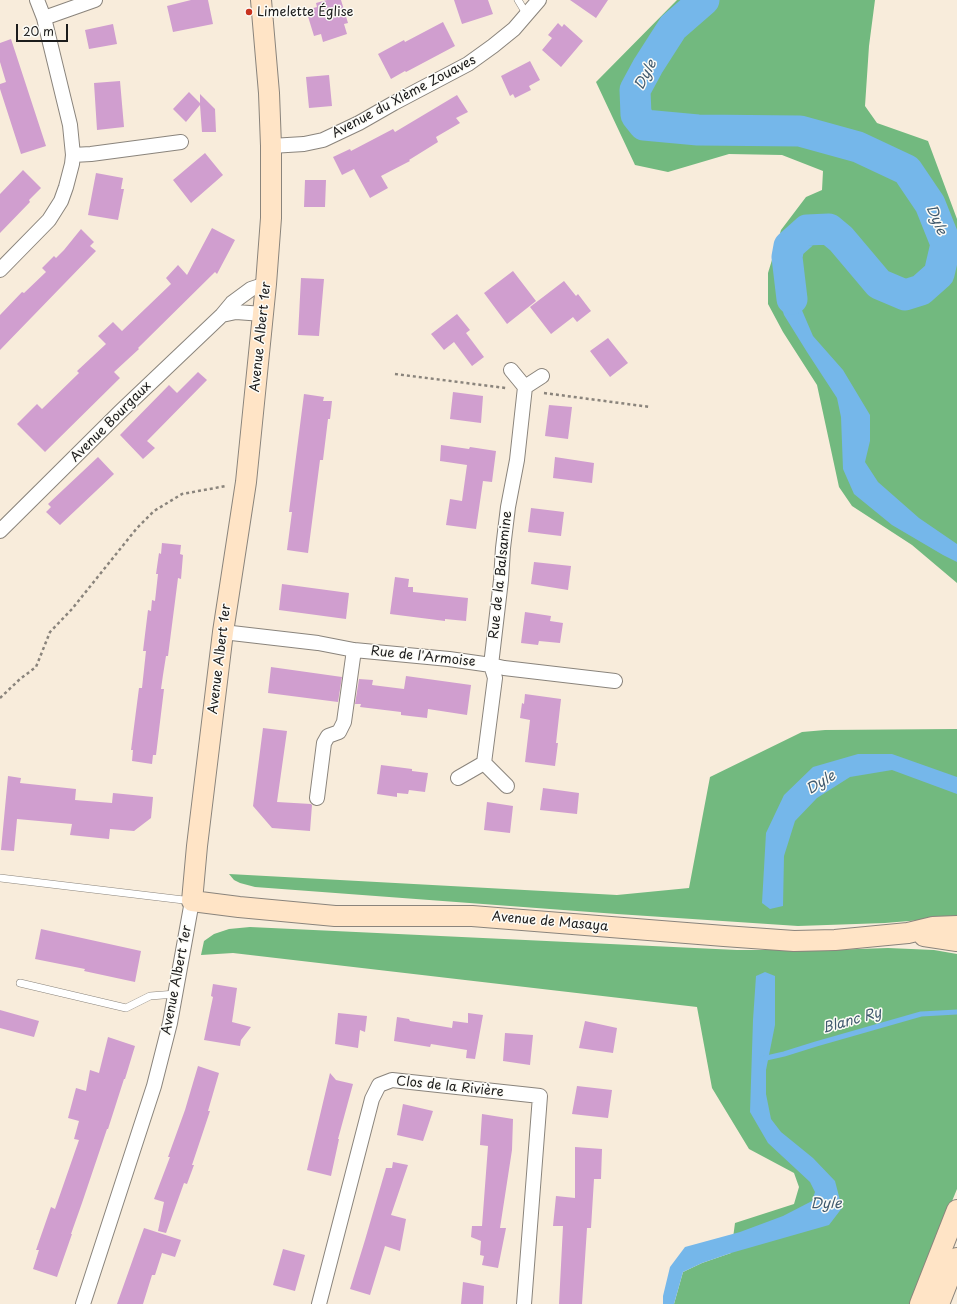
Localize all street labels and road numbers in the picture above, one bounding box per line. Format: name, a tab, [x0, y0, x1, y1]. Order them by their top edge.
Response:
street label: Avenue du XIème Zouaves	[329, 52, 479, 142]
street label: Avenue Albert 1er	[247, 281, 275, 393]
street label: Avenue Bourgaux	[67, 378, 155, 466]
street label: Rue de la Balsamine	[487, 510, 515, 640]
street label: Avenue Albert 1er	[205, 603, 235, 715]
street label: Rue de l'Armoise	[370, 644, 476, 670]
street label: Avenue de Masaya	[491, 909, 609, 935]
street label: Avenue Albert 1er	[159, 924, 195, 1036]
street label: Clos de la Rivière	[395, 1074, 505, 1100]

